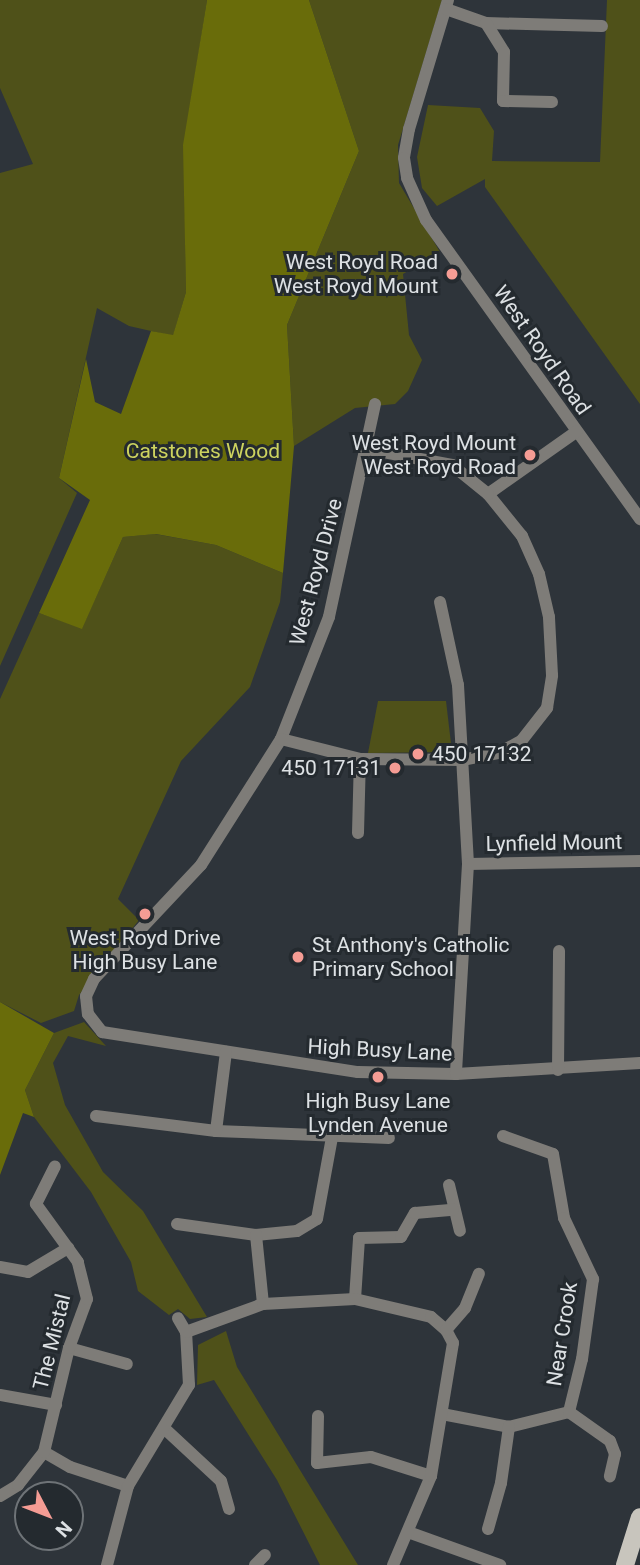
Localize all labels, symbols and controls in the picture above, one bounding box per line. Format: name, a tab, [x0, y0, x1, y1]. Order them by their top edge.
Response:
place label: West Royd Road West Royd Mount	[274, 249, 438, 299]
marker: West Royd Road West Royd Mount	[444, 266, 460, 282]
street label: West Royd Road	[488, 280, 596, 420]
place label: West Royd Mount West Royd Road	[352, 430, 516, 480]
park label: Catstones Wood	[126, 438, 280, 464]
marker: West Royd Mount West Royd Road	[522, 447, 538, 463]
street label: West Royd Drive	[284, 496, 348, 648]
place label: 450 17132	[432, 741, 532, 767]
marker: 450 17132	[410, 746, 426, 762]
place label: 450 17131	[281, 755, 381, 781]
marker: 450 17131	[387, 760, 403, 776]
street label: Lynfield Mount	[485, 829, 623, 857]
marker: West Royd Drive High Busy Lane	[137, 906, 153, 922]
place label: West Royd Drive High Busy Lane	[69, 925, 221, 975]
place label: St Anthony's Catholic Primary School	[312, 932, 510, 982]
marker: St Anthony's Catholic Primary School	[290, 949, 306, 965]
street label: High Busy Lane	[307, 1034, 453, 1066]
marker: High Busy Lane Lynden Avenue	[370, 1069, 386, 1085]
place label: High Busy Lane Lynden Avenue	[306, 1088, 450, 1138]
street label: Near Crook	[541, 1280, 583, 1388]
street label: The Mistal	[28, 1291, 76, 1393]
north arrow	[14, 1481, 84, 1551]
text: N	[50, 1516, 77, 1542]

